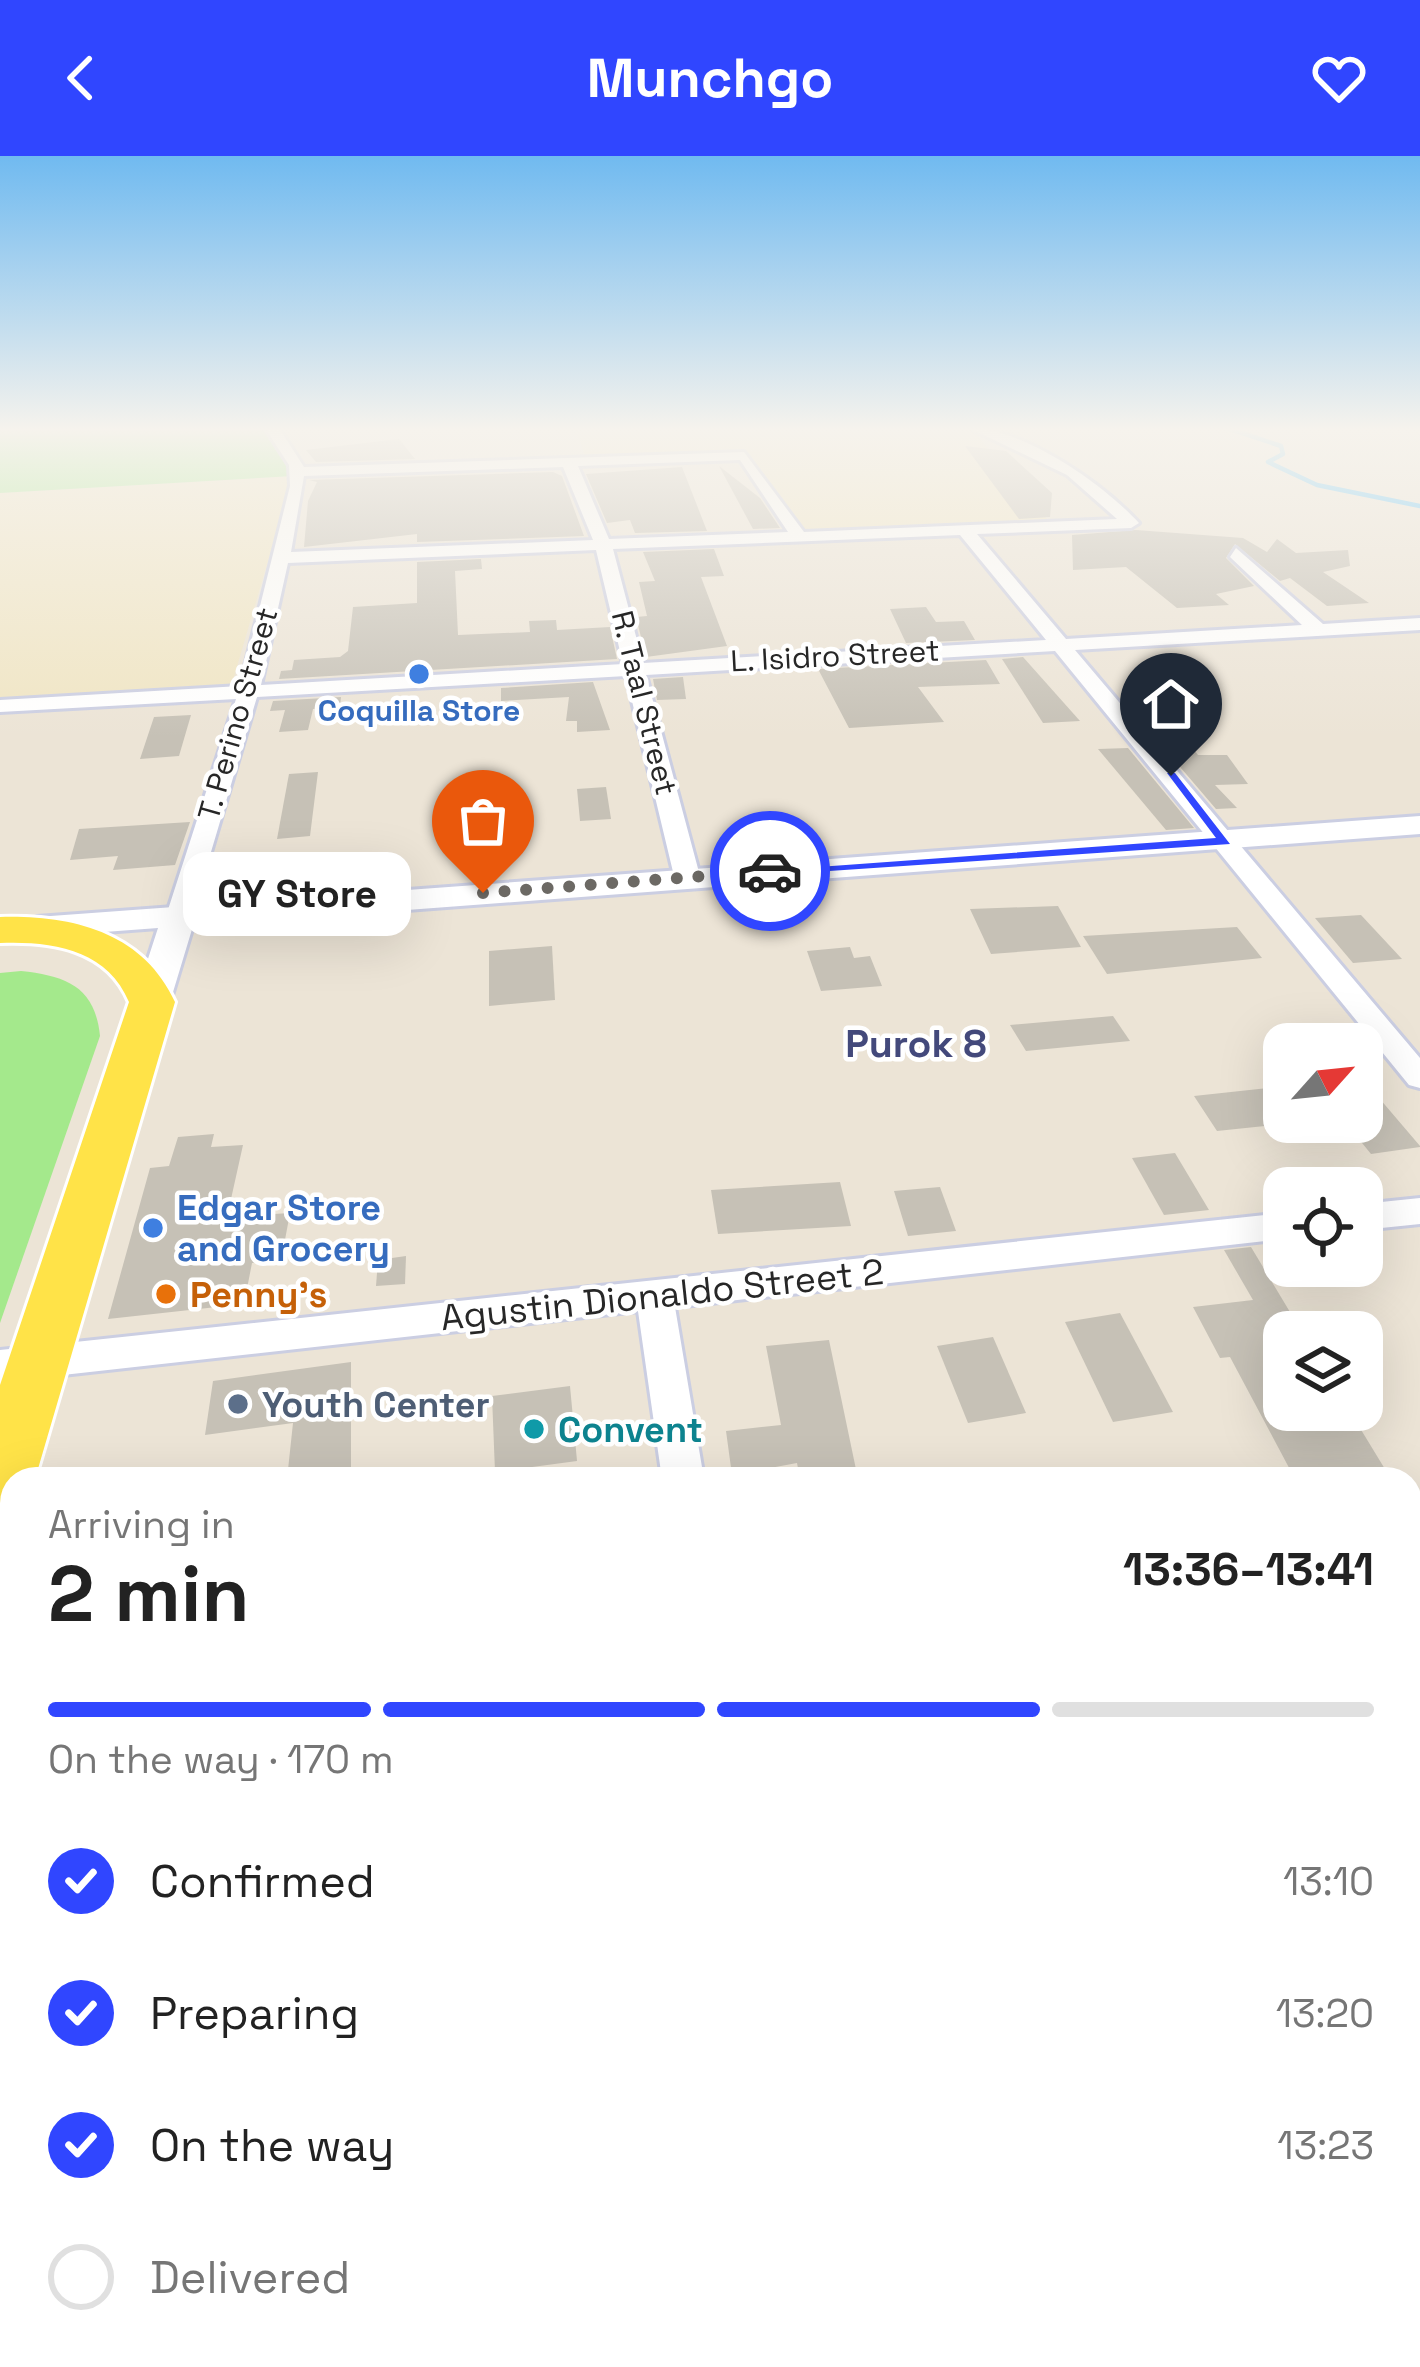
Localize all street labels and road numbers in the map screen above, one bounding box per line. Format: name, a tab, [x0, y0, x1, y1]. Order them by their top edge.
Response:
street label: T. Perino Street	[189, 603, 286, 825]
street label: R. Taal Street	[603, 607, 686, 799]
street label: L. Isidro Street	[730, 631, 940, 680]
street label: Agustin Dionaldo Street 2	[438, 1249, 886, 1341]

